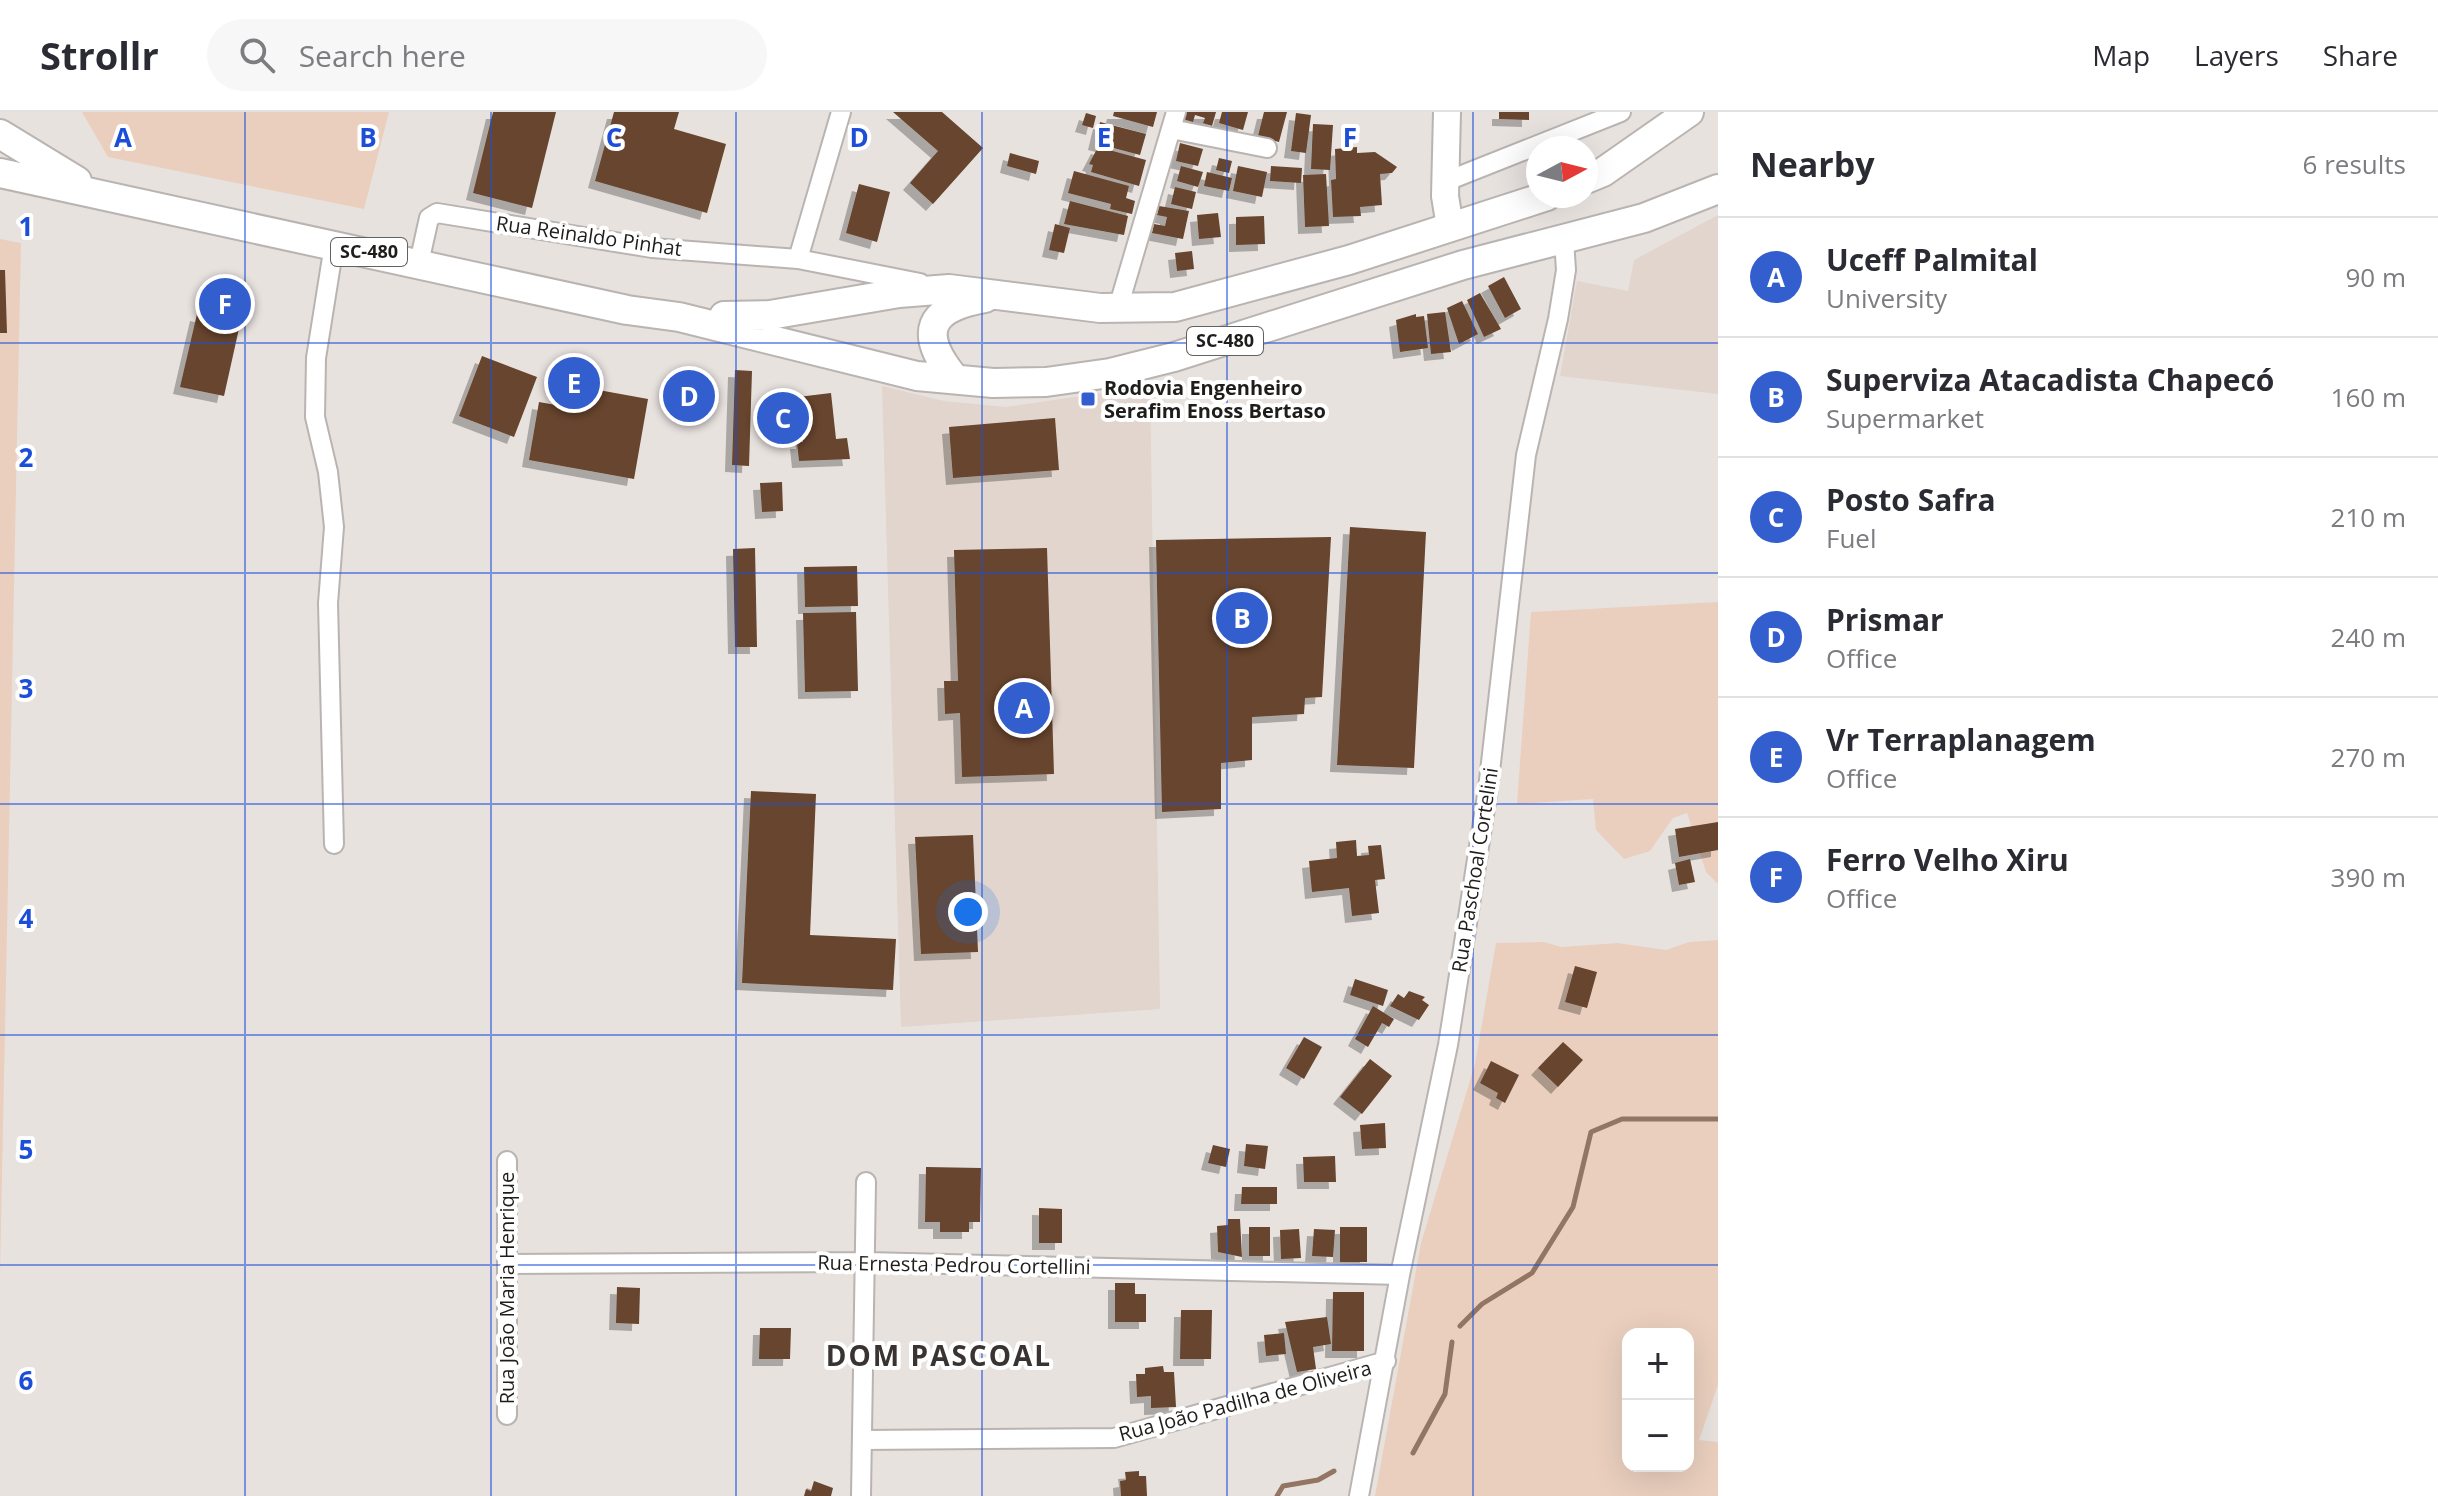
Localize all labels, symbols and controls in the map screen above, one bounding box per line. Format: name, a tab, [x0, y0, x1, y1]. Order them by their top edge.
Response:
search box	[207, 19, 767, 91]
text: Strollr	[40, 29, 159, 81]
icon: search	[235, 33, 279, 77]
text: Search here	[299, 35, 466, 76]
text: Map	[2092, 36, 2150, 74]
text: Layers	[2194, 36, 2279, 74]
text: Share	[2323, 36, 2398, 74]
text: A	[114, 119, 132, 155]
text: B	[359, 119, 377, 155]
text: C	[606, 119, 622, 155]
text: D	[849, 119, 869, 155]
text: E	[1097, 119, 1111, 155]
text: F	[1343, 119, 1357, 155]
north arrow	[1526, 136, 1598, 208]
text: Nearby	[1750, 141, 1875, 187]
text: 6 results	[2303, 146, 2406, 182]
text: 1	[19, 208, 33, 244]
street label: Rua Reinaldo Pinhat	[494, 209, 684, 262]
road number: SC-480	[331, 238, 407, 266]
text: Uceff Palmital	[1826, 239, 2038, 280]
text: A	[1767, 259, 1785, 295]
text: 90 m	[2345, 259, 2406, 295]
pin: F	[199, 274, 251, 334]
text: University	[1826, 280, 1947, 316]
road number: SC-480	[1187, 327, 1263, 355]
pin: E	[548, 353, 600, 413]
text: Superviza Atacadista Chapecó	[1826, 359, 2274, 400]
pin: D	[663, 366, 715, 426]
place label: Rodovia Engenheiro Serafim Enoss Bertaso	[1104, 374, 1326, 424]
text: B	[1767, 379, 1785, 415]
text: 160 m	[2331, 379, 2406, 415]
pin: C	[757, 388, 809, 448]
marker: Rodovia Engenheiro Serafim Enoss Bertaso	[1079, 390, 1097, 408]
text: Supermarket	[1826, 400, 1984, 436]
text: 2	[19, 439, 34, 475]
text: Posto Safra	[1826, 479, 1996, 520]
text: C	[1768, 499, 1784, 535]
text: 210 m	[2331, 499, 2406, 535]
text: Fuel	[1826, 520, 1877, 556]
pin: B	[1216, 588, 1268, 648]
text: Prismar	[1826, 599, 1944, 640]
text: D	[1766, 619, 1786, 655]
text: 240 m	[2331, 619, 2406, 655]
text: Office	[1826, 640, 1897, 676]
text: 3	[19, 670, 33, 706]
pin: A	[998, 678, 1050, 738]
text: Vr Terraplanagem	[1826, 719, 2096, 760]
text: E	[1769, 739, 1783, 775]
text: 270 m	[2331, 739, 2406, 775]
text: Office	[1826, 760, 1897, 796]
street label: Rua Paschoal Cortelini	[1445, 765, 1504, 974]
text: Ferro Velho Xiru	[1826, 839, 2069, 880]
text: F	[1769, 859, 1783, 895]
text: 390 m	[2331, 859, 2406, 895]
text: Office	[1826, 880, 1897, 916]
your location	[948, 892, 988, 932]
text: 4	[19, 900, 34, 936]
text: 5	[19, 1131, 33, 1167]
street label: Rua João Maria Henrique	[493, 1172, 520, 1404]
street label: Rua Ernesta Pedrou Cortellini	[817, 1249, 1091, 1280]
map controls	[1622, 1328, 1694, 1472]
button: +	[1622, 1328, 1694, 1400]
district label: DOM PASCOAL	[826, 1336, 1052, 1374]
street label: Rua João Padilha de Oliveira	[1116, 1354, 1374, 1447]
text: 6	[19, 1362, 34, 1398]
button: −	[1622, 1400, 1694, 1472]

